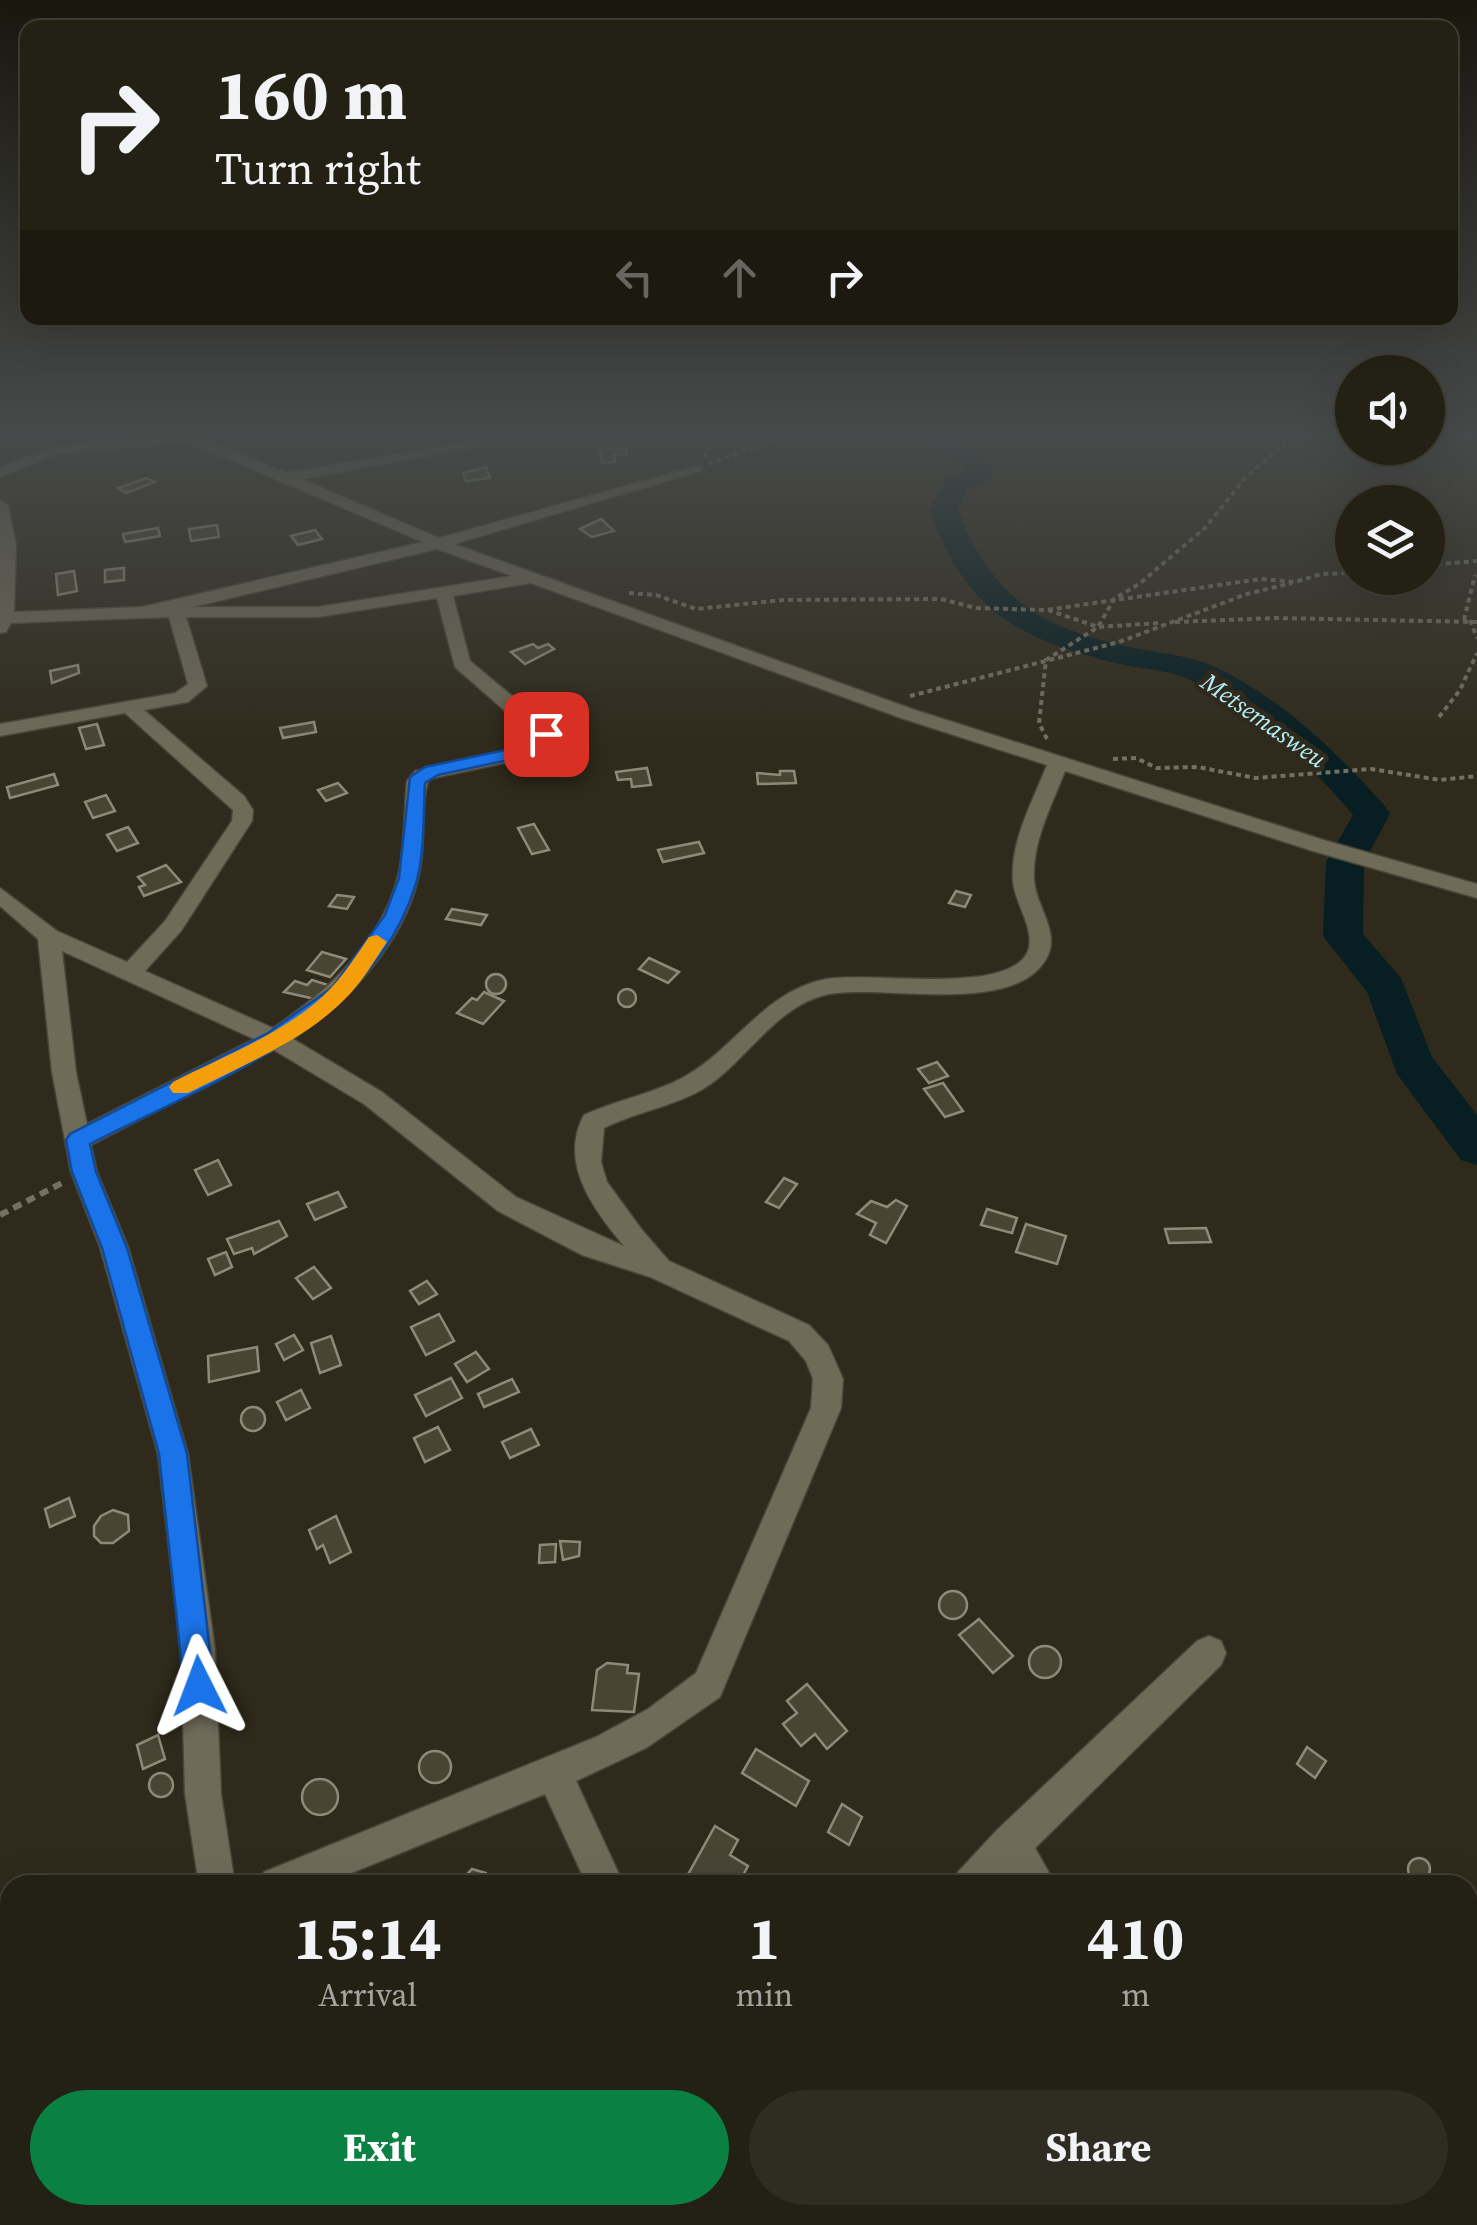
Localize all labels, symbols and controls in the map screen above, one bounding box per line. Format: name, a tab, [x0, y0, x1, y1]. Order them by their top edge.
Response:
text: 160 m	[215, 46, 407, 142]
icon: right	[50, 60, 180, 190]
text: Turn right	[215, 137, 421, 199]
icon: left	[607, 250, 662, 305]
icon: ahead	[712, 250, 767, 305]
icon: right	[817, 250, 872, 305]
map controls	[1335, 355, 1445, 595]
button: sound	[1335, 355, 1445, 465]
button: layers	[1335, 485, 1445, 595]
water label: Metsemasweu	[1194, 664, 1334, 776]
pin	[504, 692, 589, 777]
icon: arrive	[519, 707, 574, 762]
position arrow	[147, 1634, 251, 1738]
text: 15:14	[294, 1897, 442, 1979]
text: 1	[748, 1897, 781, 1979]
text: 410	[1087, 1897, 1184, 1979]
text: Arrival	[318, 1973, 417, 2017]
text: min	[735, 1973, 793, 2017]
text: m	[1121, 1973, 1150, 2017]
button: Exit	[30, 2090, 729, 2205]
button: Share	[749, 2090, 1448, 2205]

